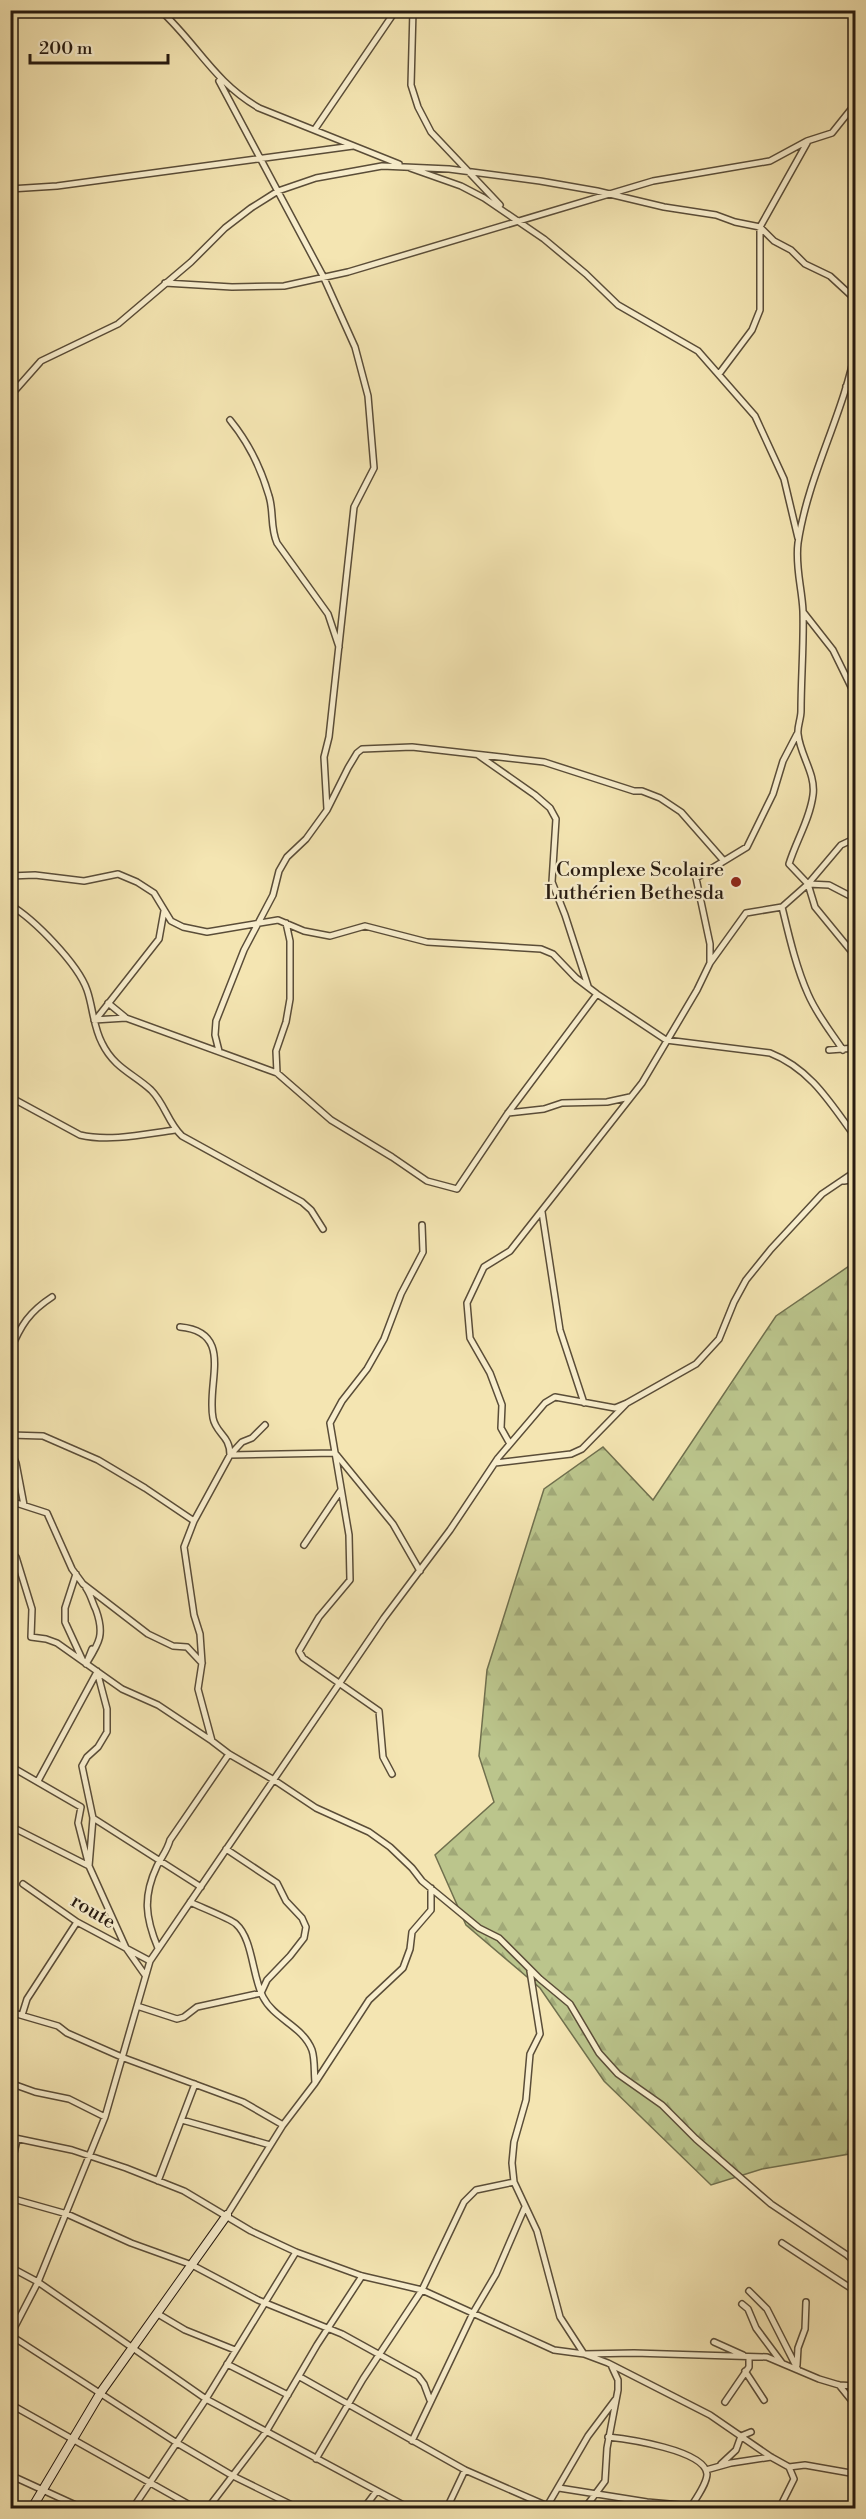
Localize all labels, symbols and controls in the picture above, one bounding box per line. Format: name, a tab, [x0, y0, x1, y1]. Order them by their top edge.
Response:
scale bar	[30, 27, 168, 65]
text: 200 m	[39, 37, 93, 60]
place label: Complexe Scolaire Luthérien Bethesda	[545, 858, 725, 906]
marker: Complexe Scolaire Luthérien Bethesda	[729, 875, 743, 889]
street label: route	[66, 1889, 120, 1935]

